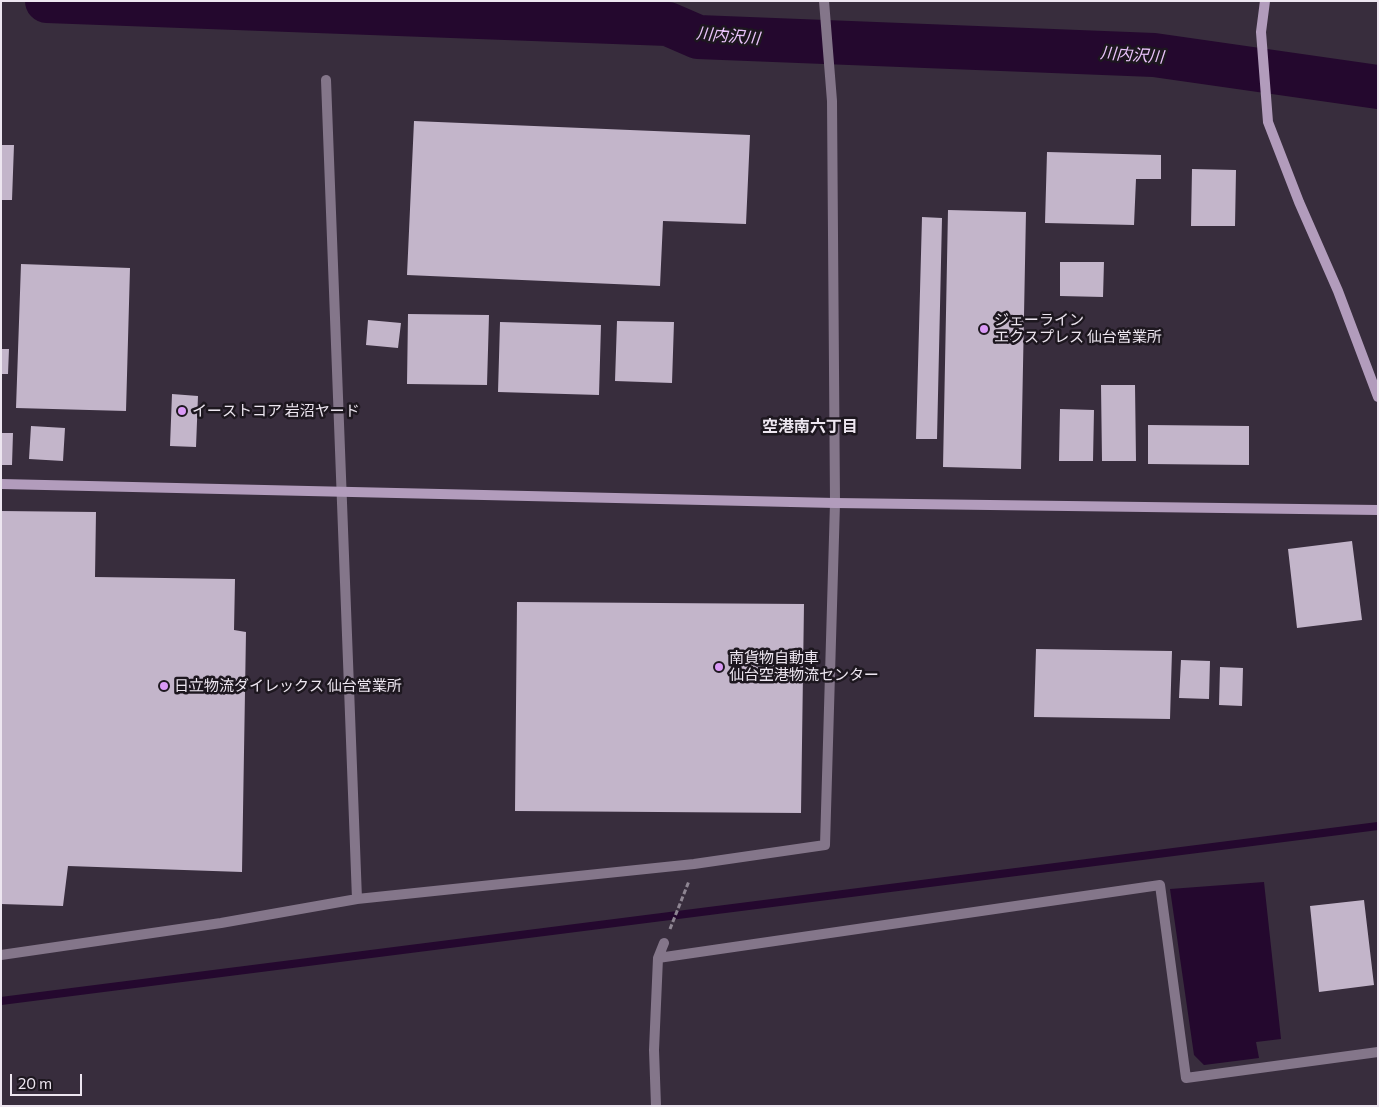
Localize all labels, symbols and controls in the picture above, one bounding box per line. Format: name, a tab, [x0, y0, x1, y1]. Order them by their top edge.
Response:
water label: 川内沢川	[695, 24, 761, 48]
water label: 川内沢川	[1099, 43, 1165, 67]
place label: ジェーライン エクスプレス 仙台営業所	[994, 311, 1162, 346]
marker: ジェーライン エクスプレス 仙台営業所	[978, 323, 990, 335]
place label: イーストコア 岩沼ヤード	[192, 402, 360, 420]
marker: イーストコア 岩沼ヤード	[176, 405, 188, 417]
district label: 空港南六丁目	[762, 417, 858, 437]
place label: 南貨物自動車 仙台空港物流センター	[729, 649, 879, 684]
marker: 南貨物自動車 仙台空港物流センター	[713, 661, 725, 673]
place label: 日立物流ダイレックス 仙台営業所	[174, 677, 402, 695]
marker: 日立物流ダイレックス 仙台営業所	[158, 680, 170, 692]
scale bar	[12, 1064, 85, 1096]
text: 20 m	[18, 1074, 52, 1092]

